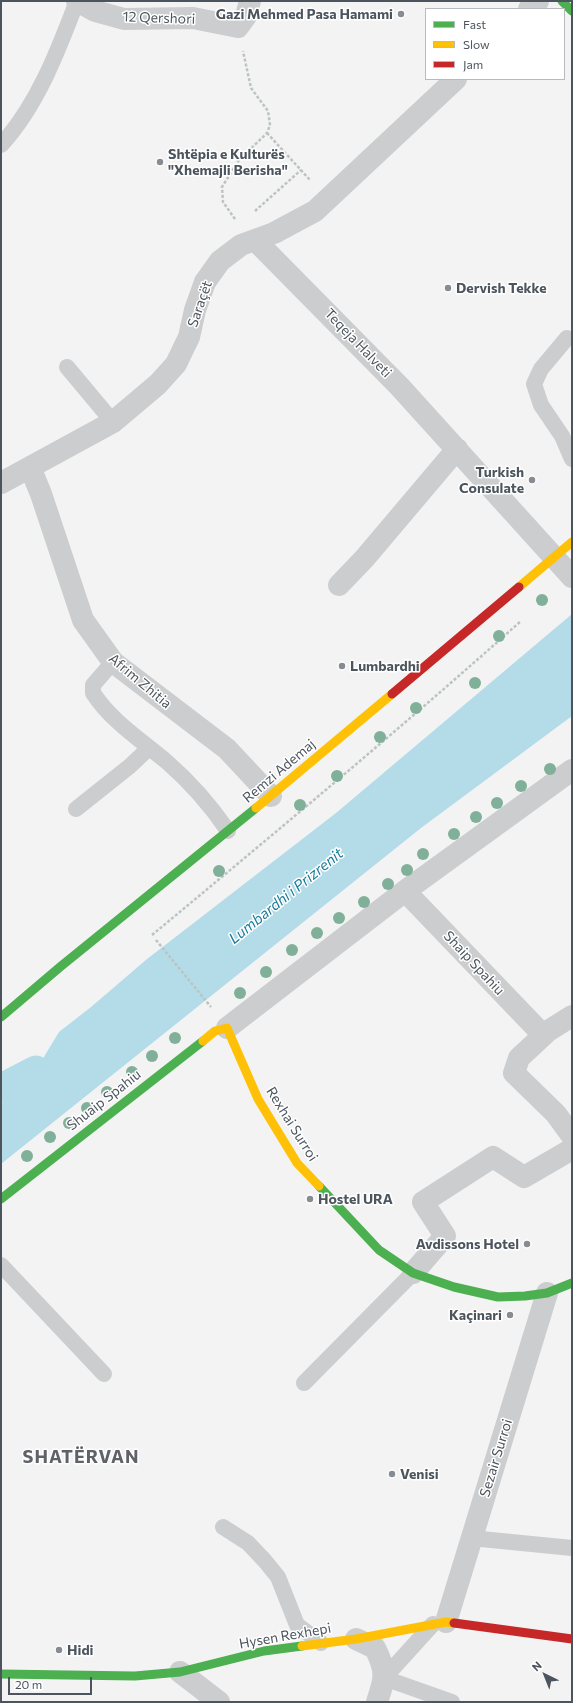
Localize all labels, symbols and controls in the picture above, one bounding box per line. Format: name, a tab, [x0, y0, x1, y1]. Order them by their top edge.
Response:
place label: Gazi Mehmed Pasa Hamami	[216, 6, 393, 22]
street label: 12 Qershori	[122, 8, 196, 28]
legend	[425, 8, 565, 80]
marker: Gazi Mehmed Pasa Hamami	[396, 9, 406, 19]
text: Fast	[463, 17, 486, 31]
text: Slow	[463, 37, 490, 51]
text: Jam	[463, 57, 483, 71]
place label: Shtëpia e Kulturës "Xhemajli Berisha"	[168, 146, 288, 178]
marker: Shtëpia e Kulturës "Xhemajli Berisha"	[155, 157, 165, 167]
street label: Saraçët	[184, 278, 216, 330]
place label: Dervish Tekke	[456, 280, 547, 296]
marker: Dervish Tekke	[443, 283, 453, 293]
street label: Teqeja Halveti	[321, 305, 395, 381]
place label: Turkish Consulate	[459, 464, 524, 496]
marker: Turkish Consulate	[527, 475, 537, 485]
street label: Afrim Zhitia	[105, 650, 175, 712]
place label: Lumbardhi	[350, 658, 420, 674]
marker: Lumbardhi	[337, 661, 347, 671]
street label: Remzi Ademaj	[239, 736, 319, 806]
water label: Lumbardhi i Prizrenit	[225, 844, 347, 948]
street label: Shaip Spahiu	[440, 928, 508, 998]
street label: Shuaip Spahiu	[64, 1066, 144, 1134]
street label: Rexhai Surroi	[263, 1084, 321, 1164]
place label: Hostel URA	[318, 1191, 393, 1207]
marker: Hostel URA	[305, 1194, 315, 1204]
place label: Avdissons Hotel	[416, 1236, 519, 1252]
marker: Avdissons Hotel	[522, 1239, 532, 1249]
place label: Kaçinari	[449, 1307, 502, 1323]
marker: Kaçinari	[505, 1310, 515, 1320]
street label: Sezair Surroi	[476, 1417, 516, 1499]
district label: SHATËRVAN	[23, 1446, 139, 1468]
place label: Venisi	[400, 1466, 439, 1482]
marker: Venisi	[387, 1469, 397, 1479]
street label: Hysen Rexhepi	[238, 1620, 332, 1652]
place label: Hidi	[67, 1642, 93, 1658]
marker: Hidi	[54, 1645, 64, 1655]
north arrow	[525, 1655, 565, 1695]
text: N	[529, 1658, 544, 1673]
scale bar	[10, 1669, 94, 1695]
text: 20 m	[15, 1677, 42, 1691]

